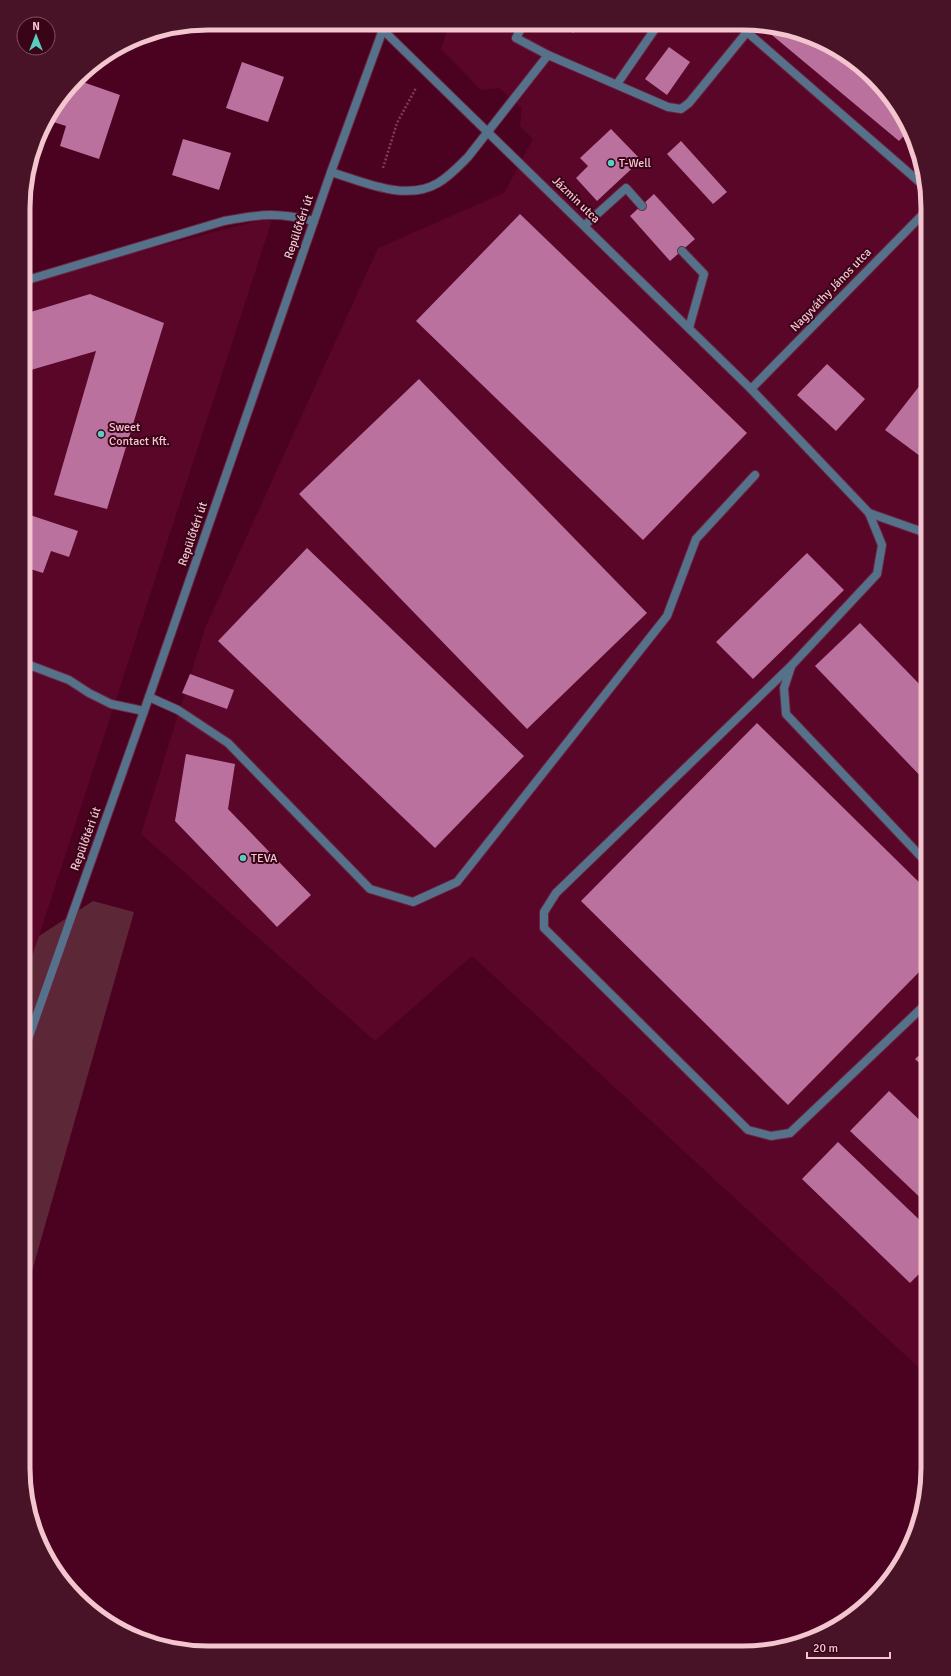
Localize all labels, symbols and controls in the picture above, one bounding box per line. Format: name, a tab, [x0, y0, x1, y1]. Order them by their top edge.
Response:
north arrow	[16, 16, 56, 56]
text: N	[32, 20, 40, 33]
place label: T-Well	[619, 156, 652, 171]
marker: T-Well	[606, 158, 616, 168]
street label: Jázmin utca	[549, 173, 603, 227]
street label: Repülőtéri út	[281, 193, 317, 261]
street label: Nagyváthy János utca	[787, 245, 875, 335]
place label: Sweet Contact Kft.	[109, 420, 170, 449]
marker: Sweet Contact Kft.	[96, 429, 106, 439]
street label: Repülőtéri út	[175, 500, 211, 568]
street label: Repülőtéri út	[68, 805, 104, 873]
place label: TEVA	[251, 851, 278, 866]
marker: TEVA	[238, 853, 248, 863]
scale bar	[807, 1634, 890, 1660]
text: 20 m	[813, 1641, 838, 1656]

